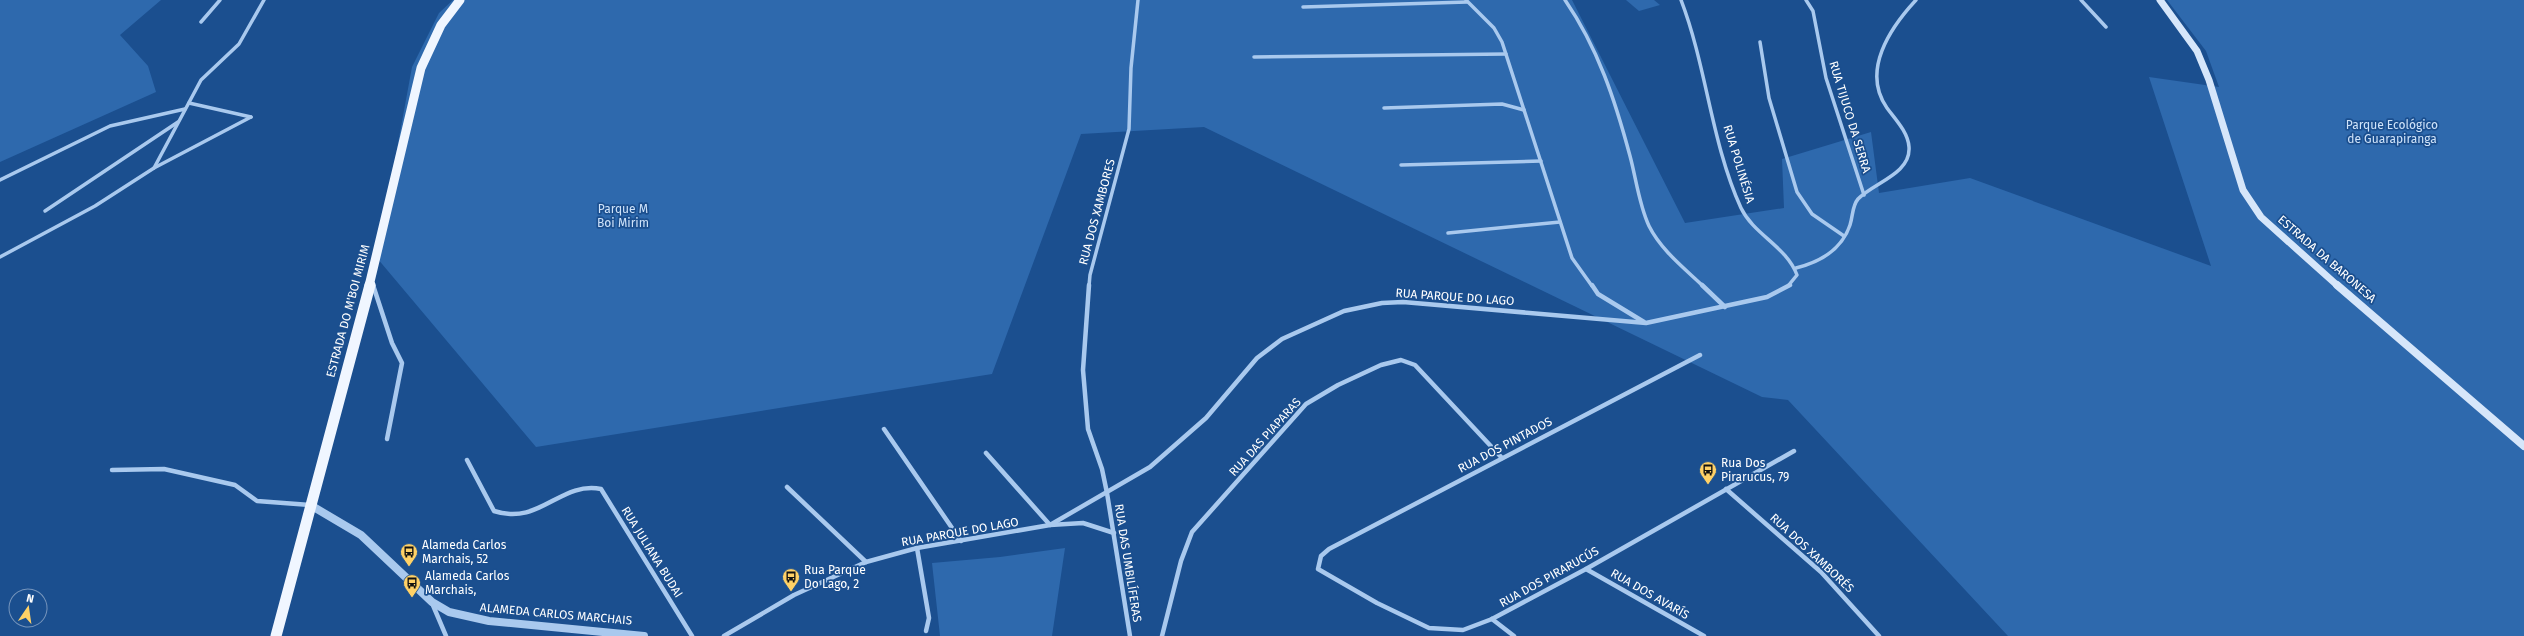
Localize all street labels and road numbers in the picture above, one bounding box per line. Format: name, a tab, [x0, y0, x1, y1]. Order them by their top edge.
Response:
street label: RUA TIJUCO DA SERRA	[1826, 59, 1874, 175]
street label: RUA POLINÉSIA	[1720, 123, 1759, 205]
street label: RUA DOS XAMBORES	[1076, 157, 1118, 267]
street label: ESTRADA DA BARONESA	[2275, 212, 2379, 306]
street label: ESTRADA DO M'BOI MIRIM	[323, 243, 373, 379]
street label: RUA PARQUE DO LAGO	[1395, 286, 1515, 308]
street label: RUA DAS PIAPARAS	[1226, 395, 1304, 479]
street label: RUA DOS PINTADOS	[1456, 414, 1555, 476]
street label: RUA DAS UMBILÍFERAS	[1112, 503, 1145, 624]
street label: RUA JULIANA BUDAI	[618, 504, 686, 600]
street label: RUA DOS XAMBORÉS	[1767, 510, 1858, 596]
street label: RUA PARQUE DO LAGO	[900, 515, 1020, 549]
street label: RUA DOS PIRARUCÚS	[1496, 543, 1602, 610]
street label: RUA DOS AVARÍS	[1608, 565, 1693, 622]
street label: ALAMEDA CARLOS MARCHAIS	[479, 600, 633, 628]

